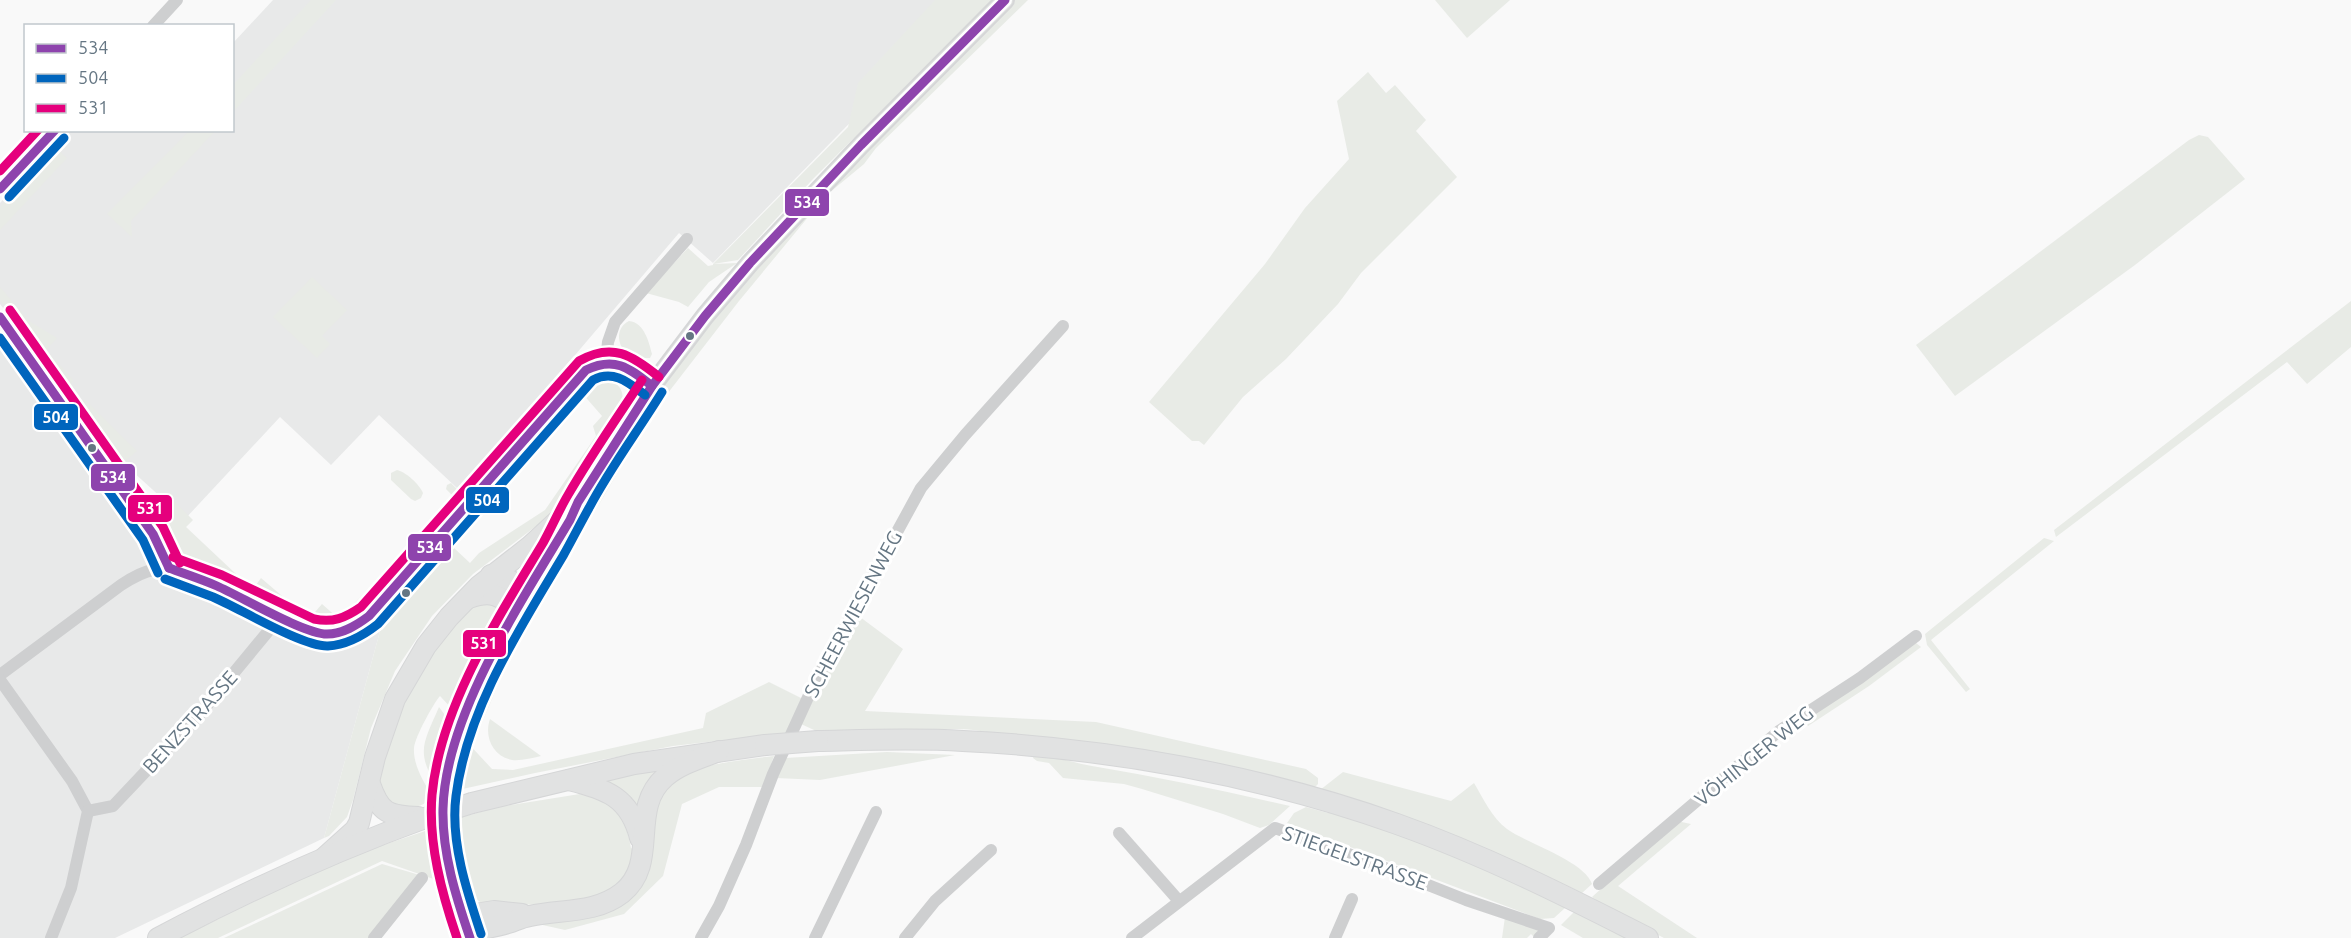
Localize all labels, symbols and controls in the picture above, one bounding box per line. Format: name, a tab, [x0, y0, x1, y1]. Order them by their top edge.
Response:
legend	[24, 24, 234, 132]
text: 534	[78, 37, 108, 57]
text: 504	[78, 67, 108, 87]
text: 531	[78, 97, 108, 117]
line badge: 534	[784, 188, 830, 217]
text: 534	[793, 193, 821, 211]
unlabelled marker	[684, 330, 696, 342]
line badge: 504	[33, 403, 79, 431]
text: 504	[42, 408, 70, 426]
unlabelled marker	[86, 442, 98, 454]
line badge: 534	[90, 463, 136, 492]
text: 534	[99, 468, 127, 486]
line badge: 504	[465, 486, 510, 514]
text: 504	[473, 491, 501, 509]
line badge: 531	[127, 494, 173, 523]
text: 531	[136, 499, 164, 517]
street label: SCHEERWIESENWEG	[799, 527, 906, 701]
line badge: 534	[407, 533, 452, 562]
text: 534	[416, 538, 444, 556]
unlabelled marker	[400, 587, 412, 599]
line badge: 531	[462, 629, 507, 658]
text: 531	[470, 634, 498, 652]
street label: BENZSTRASSE	[138, 666, 242, 778]
street label: VÖHINGER WEG	[1690, 701, 1817, 810]
street label: STIEGELSTRASSE	[1280, 821, 1431, 894]

